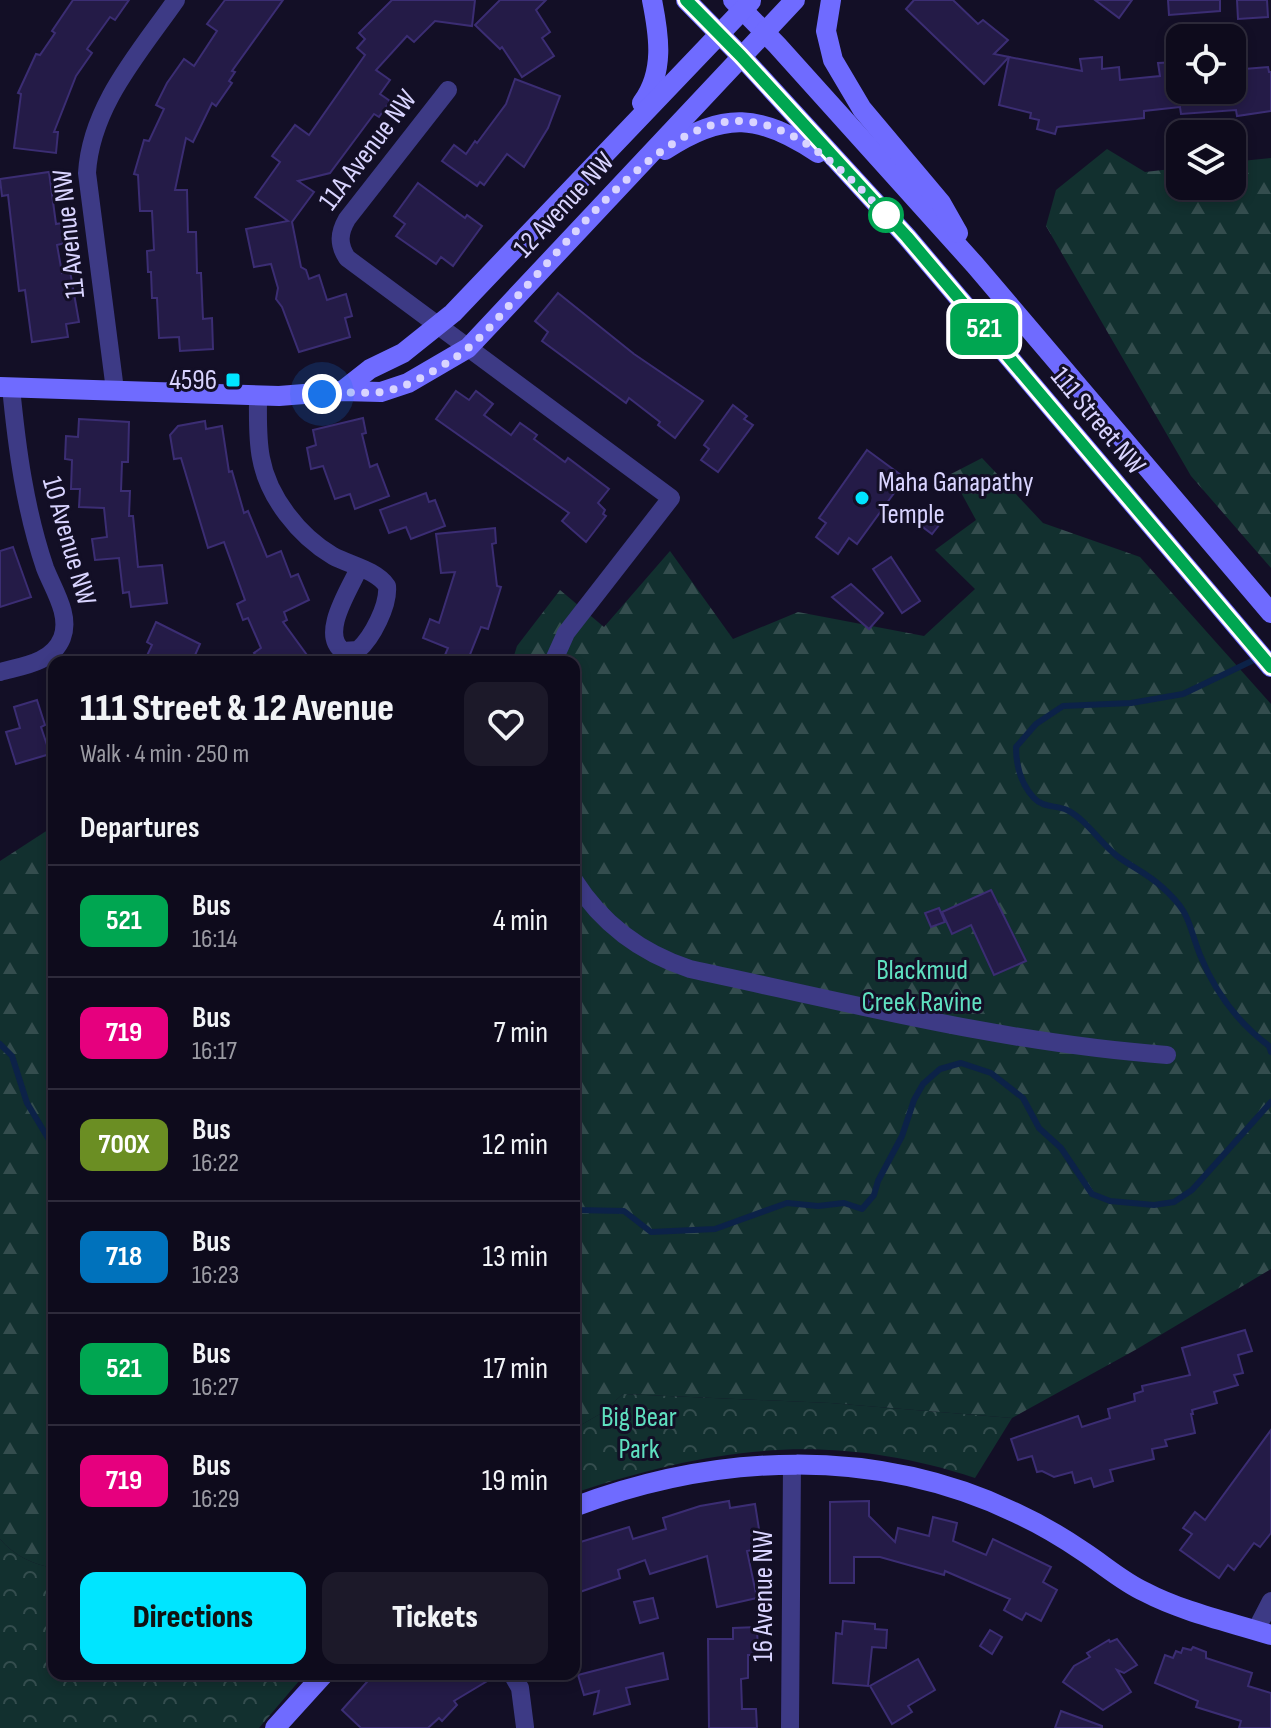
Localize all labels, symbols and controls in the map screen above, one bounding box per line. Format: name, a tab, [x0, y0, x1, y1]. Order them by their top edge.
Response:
map controls	[1166, 24, 1246, 200]
button: locate	[1166, 24, 1246, 104]
street label: 11A Avenue NW	[312, 83, 424, 217]
button: layers	[1166, 120, 1246, 200]
street label: 12 Avenue NW	[507, 146, 621, 264]
street label: 11 Avenue NW	[46, 168, 92, 300]
unlabelled marker	[869, 198, 903, 232]
line badge: 521	[938, 303, 1030, 355]
text: 521	[966, 312, 1002, 345]
street label: 111 Street NW	[1044, 361, 1152, 481]
place label: 4596	[169, 364, 217, 397]
marker: 4596	[224, 371, 242, 389]
your location	[302, 374, 342, 414]
place label: Maha Ganapathy Temple	[878, 466, 1034, 531]
street label: 10 Avenue NW	[35, 473, 103, 609]
marker: Maha Ganapathy Temple	[853, 489, 871, 507]
button: heart	[464, 682, 548, 766]
text: 111 Street & 12 Avenue	[80, 686, 394, 731]
text: Walk · 4 min · 250 m	[80, 739, 249, 770]
text: Departures	[80, 810, 200, 846]
text: Bus	[192, 888, 231, 924]
text: 4 min	[493, 903, 548, 939]
text: 521	[106, 904, 142, 937]
text: 16:14	[192, 924, 237, 955]
park label: Blackmud Creek Ravine	[861, 954, 983, 1019]
text: Bus	[192, 1000, 231, 1036]
text: 7 min	[494, 1015, 548, 1051]
text: 719	[106, 1016, 142, 1049]
text: 16:17	[192, 1036, 237, 1067]
text: Bus	[192, 1112, 231, 1148]
text: 12 min	[482, 1127, 548, 1163]
text: 700X	[98, 1128, 150, 1161]
text: 16:22	[192, 1148, 239, 1179]
text: Bus	[192, 1224, 231, 1260]
text: 13 min	[482, 1239, 548, 1275]
text: 718	[106, 1240, 142, 1273]
text: 16:23	[192, 1260, 239, 1291]
text: Bus	[192, 1336, 231, 1372]
text: 17 min	[483, 1351, 548, 1387]
text: 521	[106, 1352, 142, 1385]
text: 16:27	[192, 1372, 239, 1403]
park label: Big Bear Park	[601, 1401, 677, 1466]
text: Bus	[192, 1448, 231, 1484]
text: 19 min	[482, 1463, 548, 1499]
text: 719	[106, 1464, 142, 1497]
text: 16:29	[192, 1484, 240, 1515]
street label: 16 Avenue NW	[747, 1530, 780, 1662]
button: Directions	[80, 1572, 306, 1664]
button: Tickets	[322, 1572, 548, 1664]

